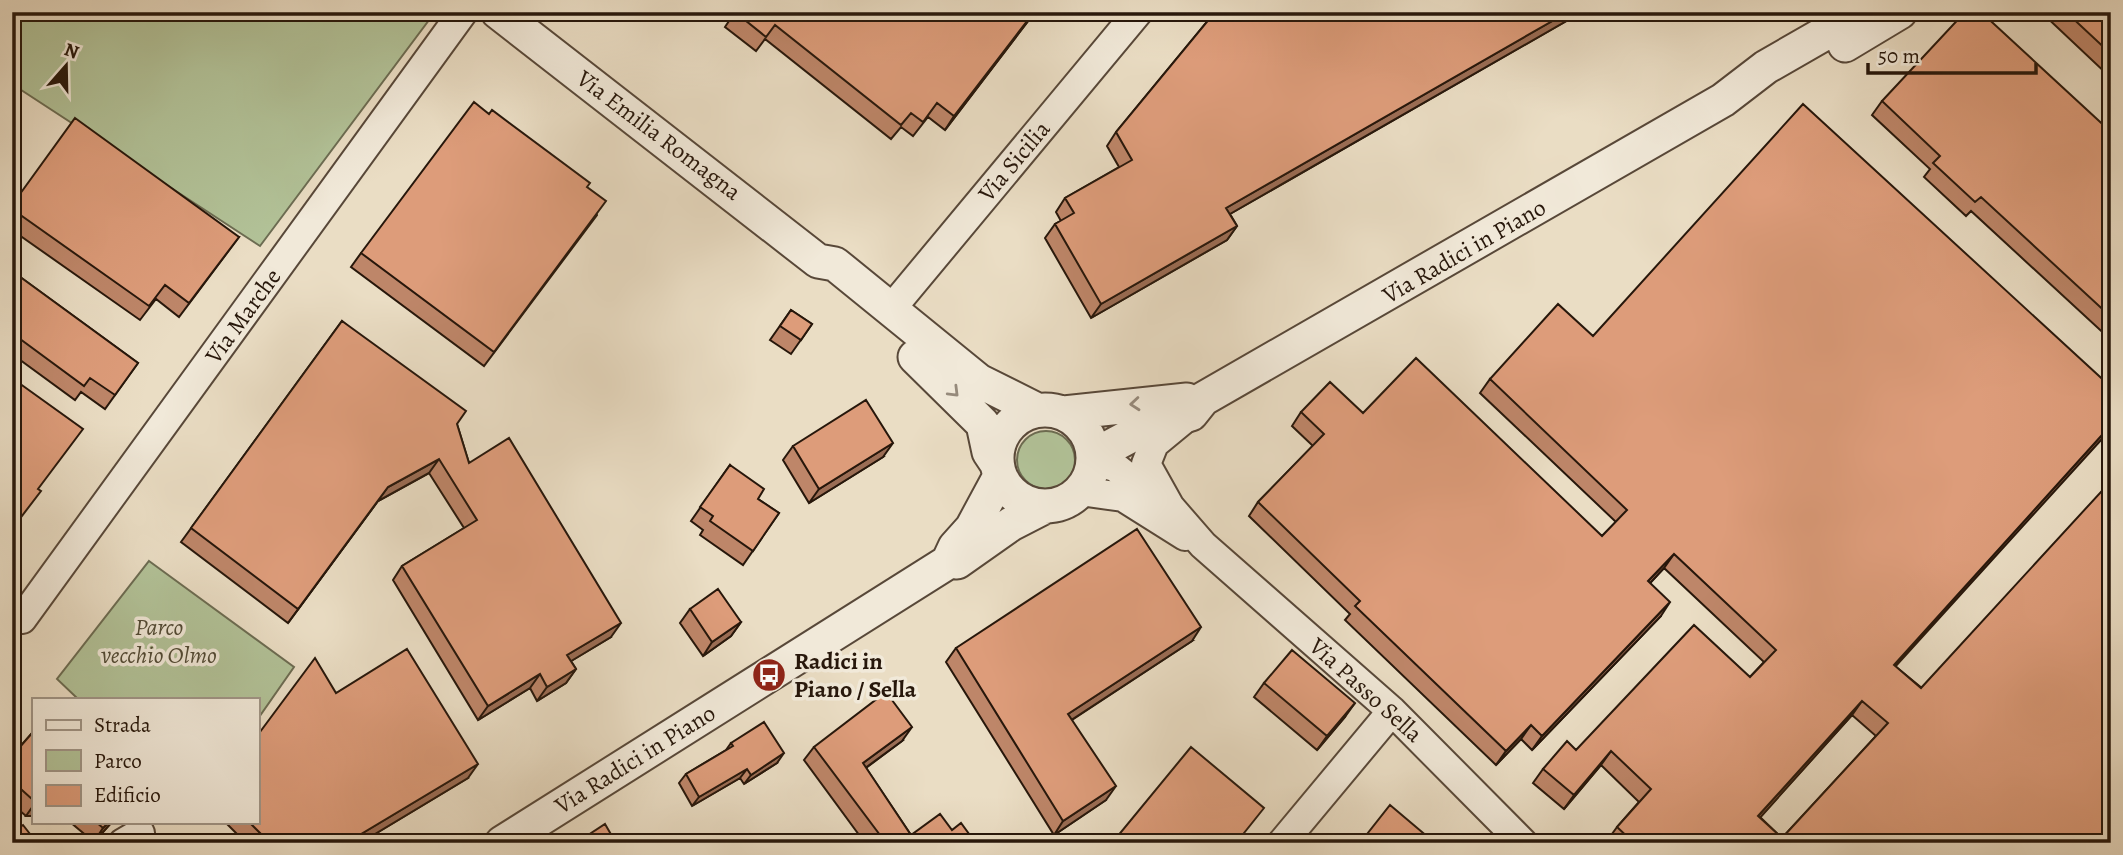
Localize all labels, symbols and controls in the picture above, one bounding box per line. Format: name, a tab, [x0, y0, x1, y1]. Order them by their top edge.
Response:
north arrow	[32, 32, 102, 102]
scale bar	[1868, 32, 2036, 76]
text: N	[61, 36, 83, 66]
text: 50 m	[1878, 42, 1920, 70]
street label: Via Emilia Romagna	[569, 62, 749, 208]
street label: Via Sicilia	[970, 113, 1058, 209]
street label: Via Radici in Piano	[1376, 191, 1552, 311]
street label: Via Marche	[197, 262, 288, 371]
one-way arrow	[945, 383, 958, 396]
one-way arrow	[1129, 396, 1140, 411]
park label: Parco vecchio Olmo	[101, 611, 217, 671]
street label: Via Passo Sella	[1302, 630, 1430, 750]
place label: Radici in Piano / Sella	[794, 645, 917, 705]
bus stop icon: Radici in Piano / Sella	[750, 656, 788, 694]
street label: Via Radici in Piano	[548, 697, 721, 822]
legend	[32, 698, 259, 824]
text: Strada	[94, 711, 151, 739]
text: Parco	[94, 747, 142, 775]
text: Edificio	[94, 781, 161, 809]

